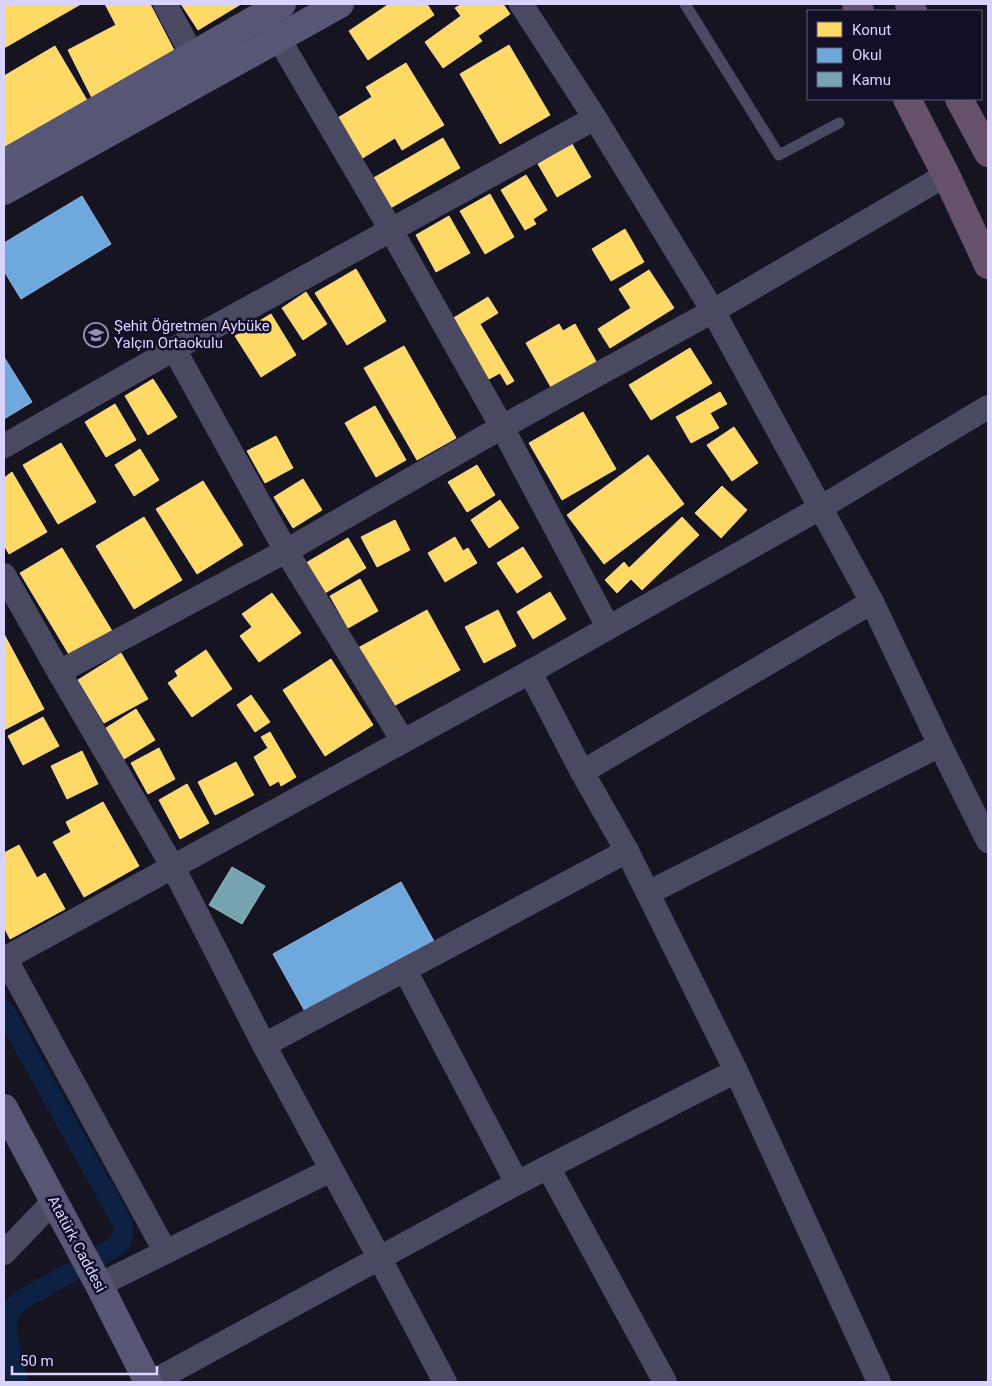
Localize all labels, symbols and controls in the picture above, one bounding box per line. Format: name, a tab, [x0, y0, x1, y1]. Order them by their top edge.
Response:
legend	[807, 10, 982, 100]
text: Konut	[852, 21, 891, 39]
text: Okul	[852, 46, 882, 64]
text: Kamu	[852, 71, 891, 89]
place label: Şehit Öğretmen Aybüke Yalçın Ortaokulu	[114, 317, 270, 352]
school or university icon: Şehit Öğretmen Aybüke Yalçın Ortaokulu	[83, 322, 109, 348]
street label: Atatürk Caddesi	[44, 1193, 110, 1295]
scale bar	[12, 1344, 158, 1376]
text: 50 m	[20, 1352, 54, 1370]

